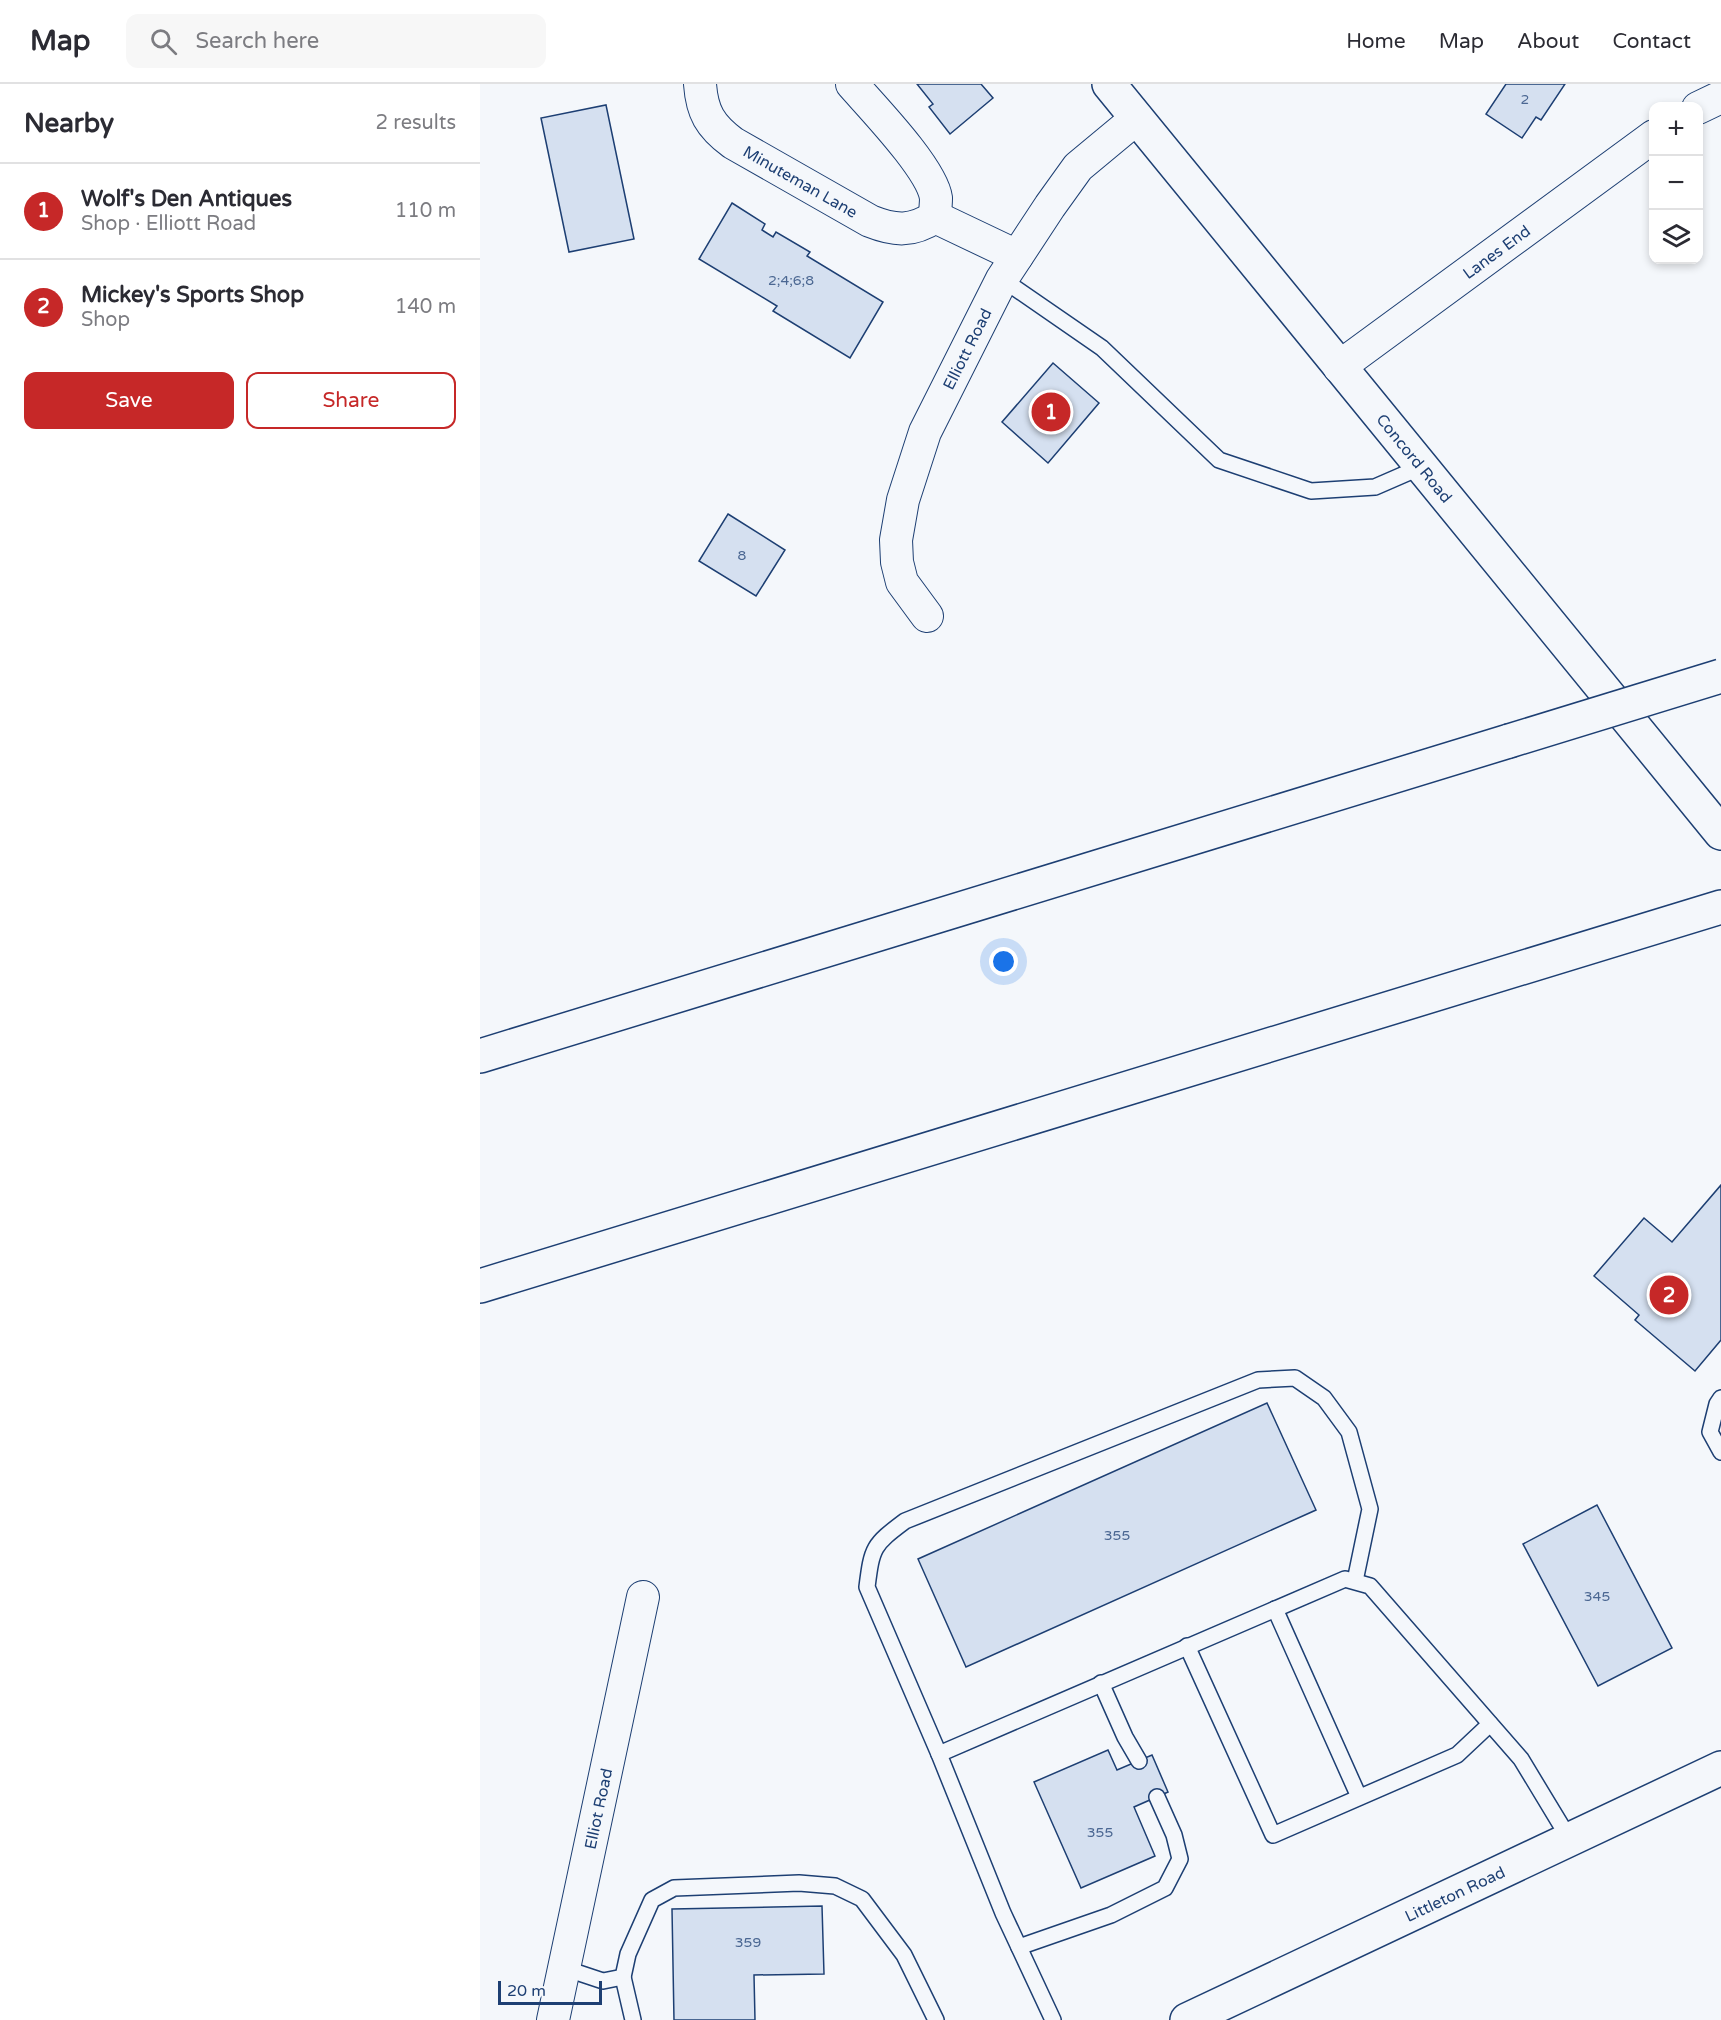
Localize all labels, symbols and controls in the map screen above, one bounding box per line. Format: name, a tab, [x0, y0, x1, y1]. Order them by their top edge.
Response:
search box	[126, 14, 546, 68]
text: Map	[30, 24, 90, 58]
icon: search	[147, 25, 180, 58]
text: Search here	[195, 28, 319, 54]
text: Home	[1346, 29, 1406, 54]
text: Map	[1439, 29, 1484, 54]
text: About	[1517, 29, 1579, 54]
text: Contact	[1612, 29, 1691, 54]
house number: 2	[1521, 91, 1529, 108]
map controls	[1649, 102, 1703, 264]
button: +	[1649, 102, 1703, 156]
text: Nearby	[24, 108, 114, 139]
text: 2 results	[376, 111, 456, 135]
street label: Minuteman Lane	[739, 142, 861, 223]
button: −	[1649, 156, 1703, 210]
text: Wolf's Den Antiques	[81, 186, 292, 212]
text: 1	[37, 199, 50, 223]
text: 110 m	[395, 199, 456, 223]
button: layers	[1649, 210, 1703, 264]
text: Shop · Elliott Road	[81, 212, 256, 236]
street label: Lanes End	[1459, 221, 1535, 284]
house number: 2;4;6;8	[768, 272, 814, 289]
text: Mickey's Sports Shop	[81, 282, 304, 308]
text: 2	[37, 295, 50, 319]
text: 140 m	[395, 295, 456, 319]
street label: Elliott Road	[939, 305, 997, 393]
text: Shop	[81, 308, 130, 332]
button: Save	[24, 372, 234, 429]
button: Share	[246, 372, 456, 429]
pin: 1	[1032, 390, 1070, 434]
street label: Concord Road	[1372, 410, 1456, 507]
house number: 8	[738, 547, 747, 564]
your location	[989, 947, 1018, 976]
pin: 2	[1650, 1272, 1688, 1318]
house number: 355	[1104, 1527, 1130, 1544]
house number: 345	[1584, 1588, 1610, 1605]
street label: Elliot Road	[581, 1767, 617, 1851]
house number: 355	[1087, 1824, 1113, 1841]
street label: Littleton Road	[1402, 1862, 1508, 1927]
house number: 359	[735, 1934, 761, 1951]
scale bar	[498, 1978, 602, 2006]
text: 20 m	[507, 1981, 546, 2001]

